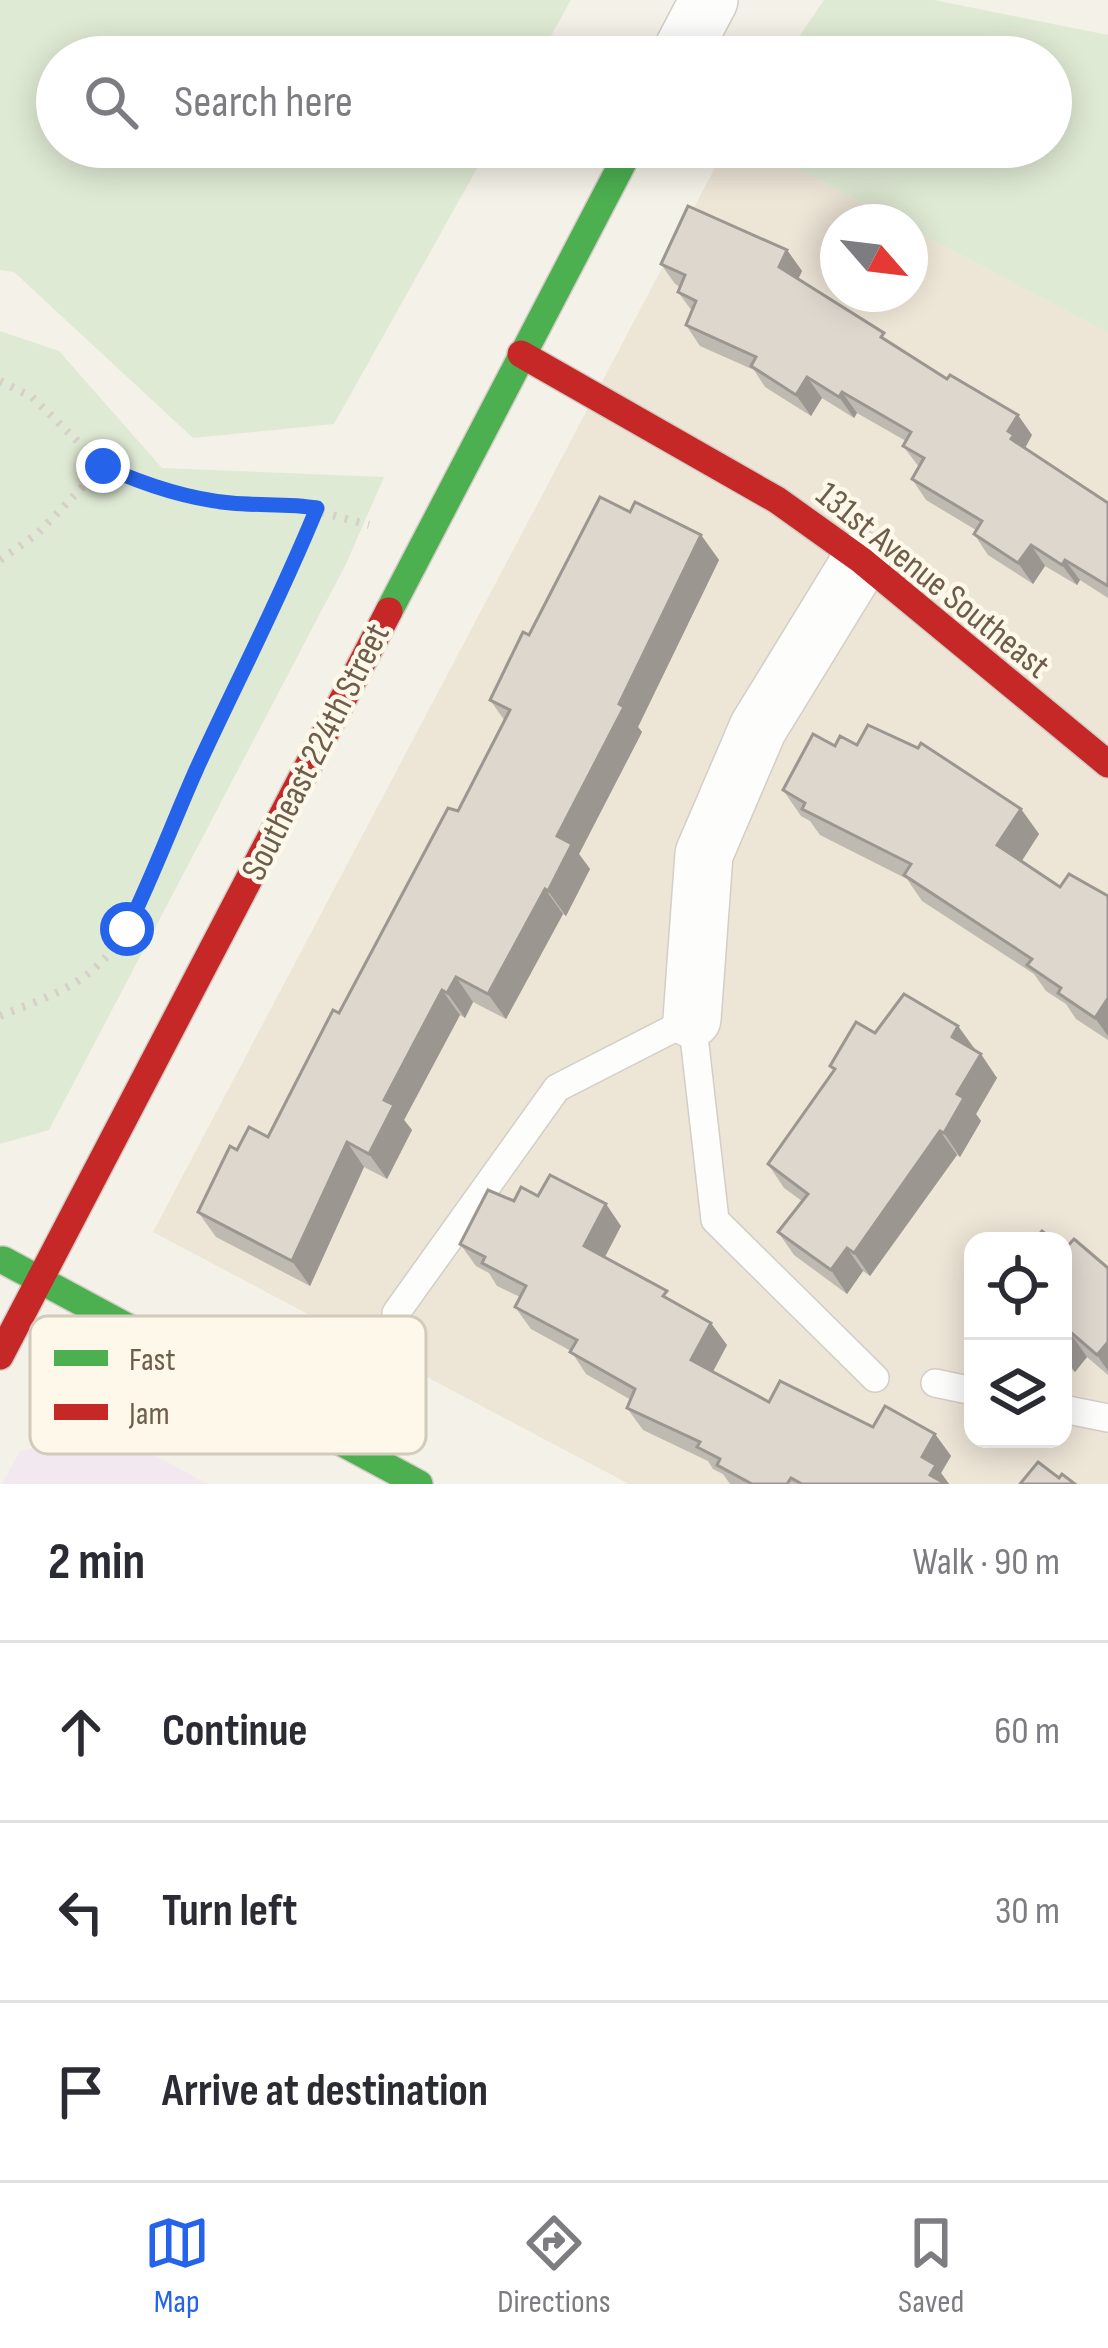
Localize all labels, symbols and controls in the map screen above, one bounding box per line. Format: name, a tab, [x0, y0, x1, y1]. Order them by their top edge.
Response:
search box	[36, 36, 1072, 168]
icon: search	[78, 69, 144, 135]
text: Search here	[174, 75, 353, 130]
north arrow	[820, 204, 928, 312]
route end	[76, 439, 130, 493]
street label: 131st Avenue Southeast	[807, 474, 1058, 688]
street label: Southeast 224th Street	[233, 617, 399, 888]
route start	[100, 902, 154, 956]
map controls	[964, 1232, 1072, 1448]
button: locate	[964, 1232, 1072, 1340]
legend	[30, 1316, 426, 1454]
text: Fast	[129, 1340, 176, 1380]
button: layers	[964, 1340, 1072, 1448]
text: Jam	[128, 1394, 170, 1434]
text: 2 min	[48, 1532, 145, 1593]
text: Walk · 90 m	[912, 1539, 1060, 1586]
icon: ahead	[48, 1699, 114, 1765]
text: Continue	[162, 1704, 308, 1759]
text: 60 m	[994, 1708, 1060, 1755]
icon: left	[48, 1879, 114, 1945]
text: Turn left	[162, 1884, 297, 1939]
text: 30 m	[995, 1888, 1060, 1935]
icon: arrive	[48, 2059, 114, 2125]
text: Arrive at destination	[162, 2064, 488, 2119]
tab: Map	[144, 2210, 210, 2322]
tab: Directions	[497, 2210, 611, 2322]
tab: Saved	[898, 2210, 964, 2322]

